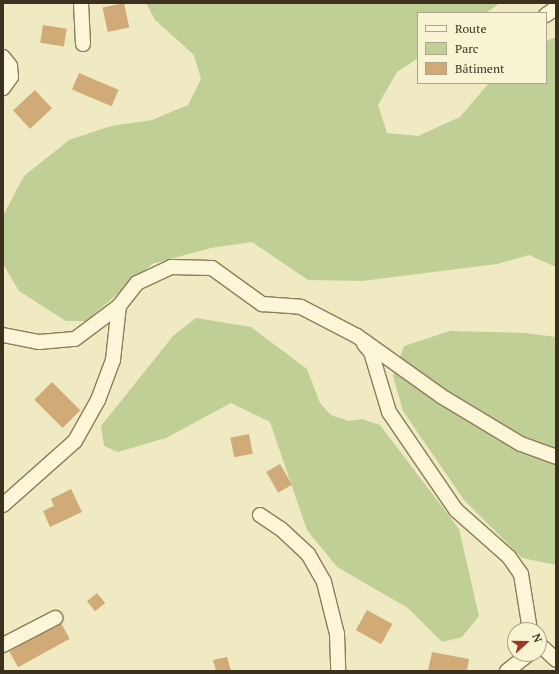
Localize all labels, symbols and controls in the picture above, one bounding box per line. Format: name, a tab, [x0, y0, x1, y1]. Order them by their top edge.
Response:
legend	[417, 12, 547, 84]
text: Route	[455, 21, 486, 36]
text: Parc	[455, 41, 478, 56]
text: Bâtiment	[455, 61, 504, 76]
north arrow	[507, 622, 547, 662]
text: N	[529, 632, 545, 644]

